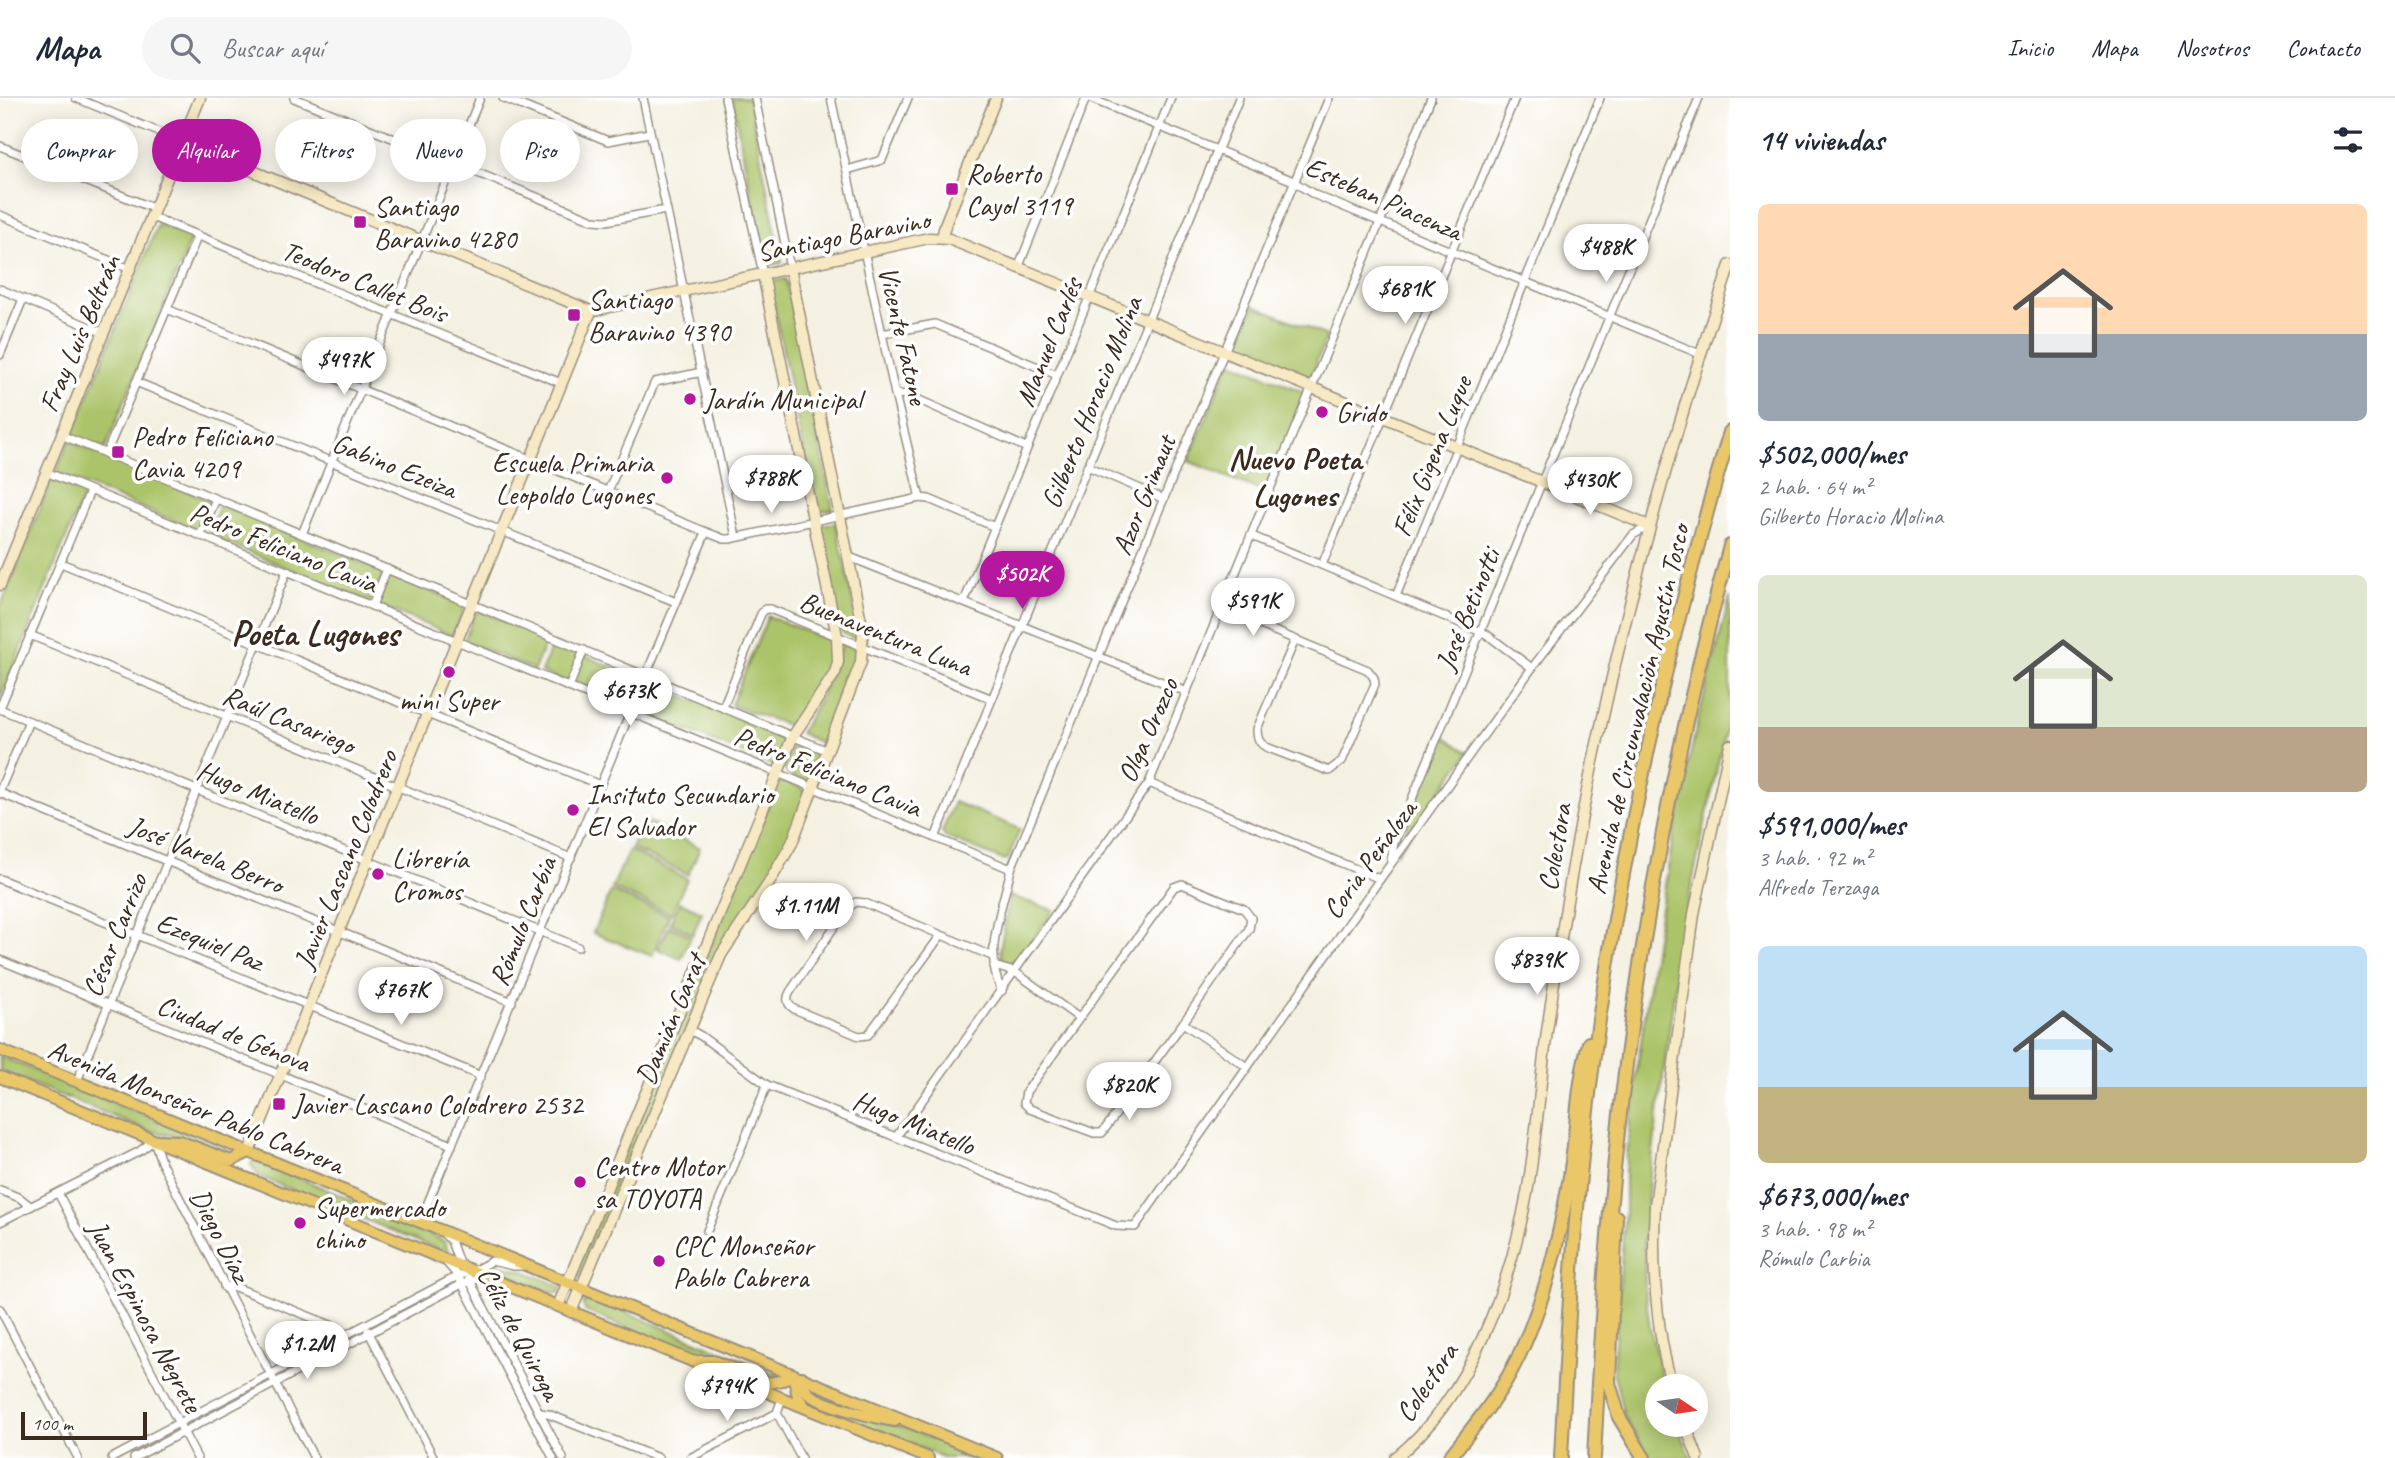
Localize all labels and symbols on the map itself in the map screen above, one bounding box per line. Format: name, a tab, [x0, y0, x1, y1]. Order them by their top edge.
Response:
street label: Esteban Piacenza	[1300, 148, 1470, 250]
place label: Roberto Cayol 3119	[966, 156, 1075, 223]
marker: Roberto Cayol 3119	[944, 181, 960, 197]
place label: Santiago Baravino 4280	[374, 189, 519, 256]
street label: Santiago Baravino	[754, 201, 935, 269]
marker: Santiago Baravino 4280	[352, 214, 368, 230]
pin: $488K	[1557, 225, 1655, 284]
street label: Teodoro Callet Bois	[277, 232, 455, 331]
street label: Fray Luis Beltrán	[31, 248, 129, 417]
street label: Vicente Fatone	[871, 263, 937, 409]
pin: $681K	[1356, 266, 1454, 326]
street label: Manuel Carlés	[1007, 271, 1091, 411]
place label: Santiago Baravino 4390	[588, 282, 733, 349]
street label: Gilberto Horacio Molina	[1033, 290, 1151, 513]
marker: Santiago Baravino 4390	[566, 307, 582, 323]
pin: $497K	[295, 338, 393, 397]
street label: Félix Gigena Luque	[1383, 369, 1480, 542]
place label: Jardín Municipal	[702, 382, 867, 417]
marker: Jardín Municipal	[682, 391, 698, 407]
place label: Grido	[1336, 395, 1389, 430]
marker: Grido	[1314, 404, 1330, 420]
place label: Pedro Feliciano Cavia 4209	[132, 419, 275, 486]
street label: Gabino Ezeiza	[328, 425, 464, 507]
street label: Azor Grimaut	[1104, 428, 1184, 560]
district label: Nuevo Poeta Lugones	[1229, 438, 1364, 516]
marker: Pedro Feliciano Cavia 4209	[110, 444, 126, 460]
place label: Escuela Primaria Leopoldo Lugones	[492, 445, 655, 512]
pin: $788K	[722, 456, 820, 515]
pin: $430K	[1541, 458, 1639, 517]
marker: Escuela Primaria Leopoldo Lugones	[659, 470, 675, 486]
street label: Pedro Feliciano Cavia	[185, 494, 384, 602]
street label: Avenida de Circunvalación Agustín Tosco	[1578, 518, 1698, 897]
street label: José Betinotti	[1426, 540, 1509, 677]
pin: $502K	[973, 552, 1071, 611]
pin: $591K	[1204, 578, 1302, 638]
street label: Buenaventura Luna	[795, 583, 978, 684]
district label: Poeta Lugones	[231, 611, 403, 656]
marker: mini Super	[441, 664, 457, 680]
pin: $673K	[581, 668, 679, 728]
street label: Olga Orozco	[1109, 671, 1187, 788]
street label: Raúl Casariego	[218, 677, 363, 763]
place label: mini Super	[399, 683, 502, 718]
street label: Pedro Feliciano Cavia	[729, 718, 928, 826]
street label: Javier Lascano Colodrero	[285, 743, 406, 975]
street label: Hugo Miatello	[192, 752, 326, 833]
place label: Insituto Secundario El Salvador	[587, 777, 777, 844]
street label: Coria Peñaloza	[1315, 791, 1426, 925]
street label: Colectora	[1530, 799, 1580, 894]
marker: Insituto Secundario El Salvador	[565, 802, 581, 818]
street label: José Varela Berro	[121, 807, 291, 903]
place label: Librería Cromos	[392, 841, 470, 908]
street label: Rómulo Carbia	[481, 850, 565, 991]
marker: Librería Cromos	[370, 866, 386, 882]
street label: César Carrizo	[74, 867, 156, 1002]
pin: $1.11M	[749, 884, 863, 943]
street label: Ezequiel Paz	[151, 904, 271, 980]
pin: $839K	[1488, 937, 1586, 997]
street label: Damián Garat	[628, 946, 715, 1089]
pin: $767K	[352, 968, 450, 1027]
street label: Ciudad de Génova	[152, 987, 317, 1081]
street label: Avenida Monseñor Pablo Cabrera	[43, 1031, 351, 1183]
pin: $820K	[1080, 1062, 1178, 1122]
street label: Hugo Miatello	[848, 1082, 982, 1163]
place label: Javier Lascano Colodrero 2532	[291, 1087, 585, 1122]
marker: Javier Lascano Colodrero 2532	[271, 1096, 287, 1112]
place label: Centro Motor sa TOYOTA	[594, 1149, 726, 1216]
marker: Centro Motor sa TOYOTA	[572, 1174, 588, 1190]
street label: Diego Díaz	[182, 1183, 260, 1291]
place label: Supermercado chino	[314, 1190, 448, 1257]
street label: Juan Espinosa Negrete	[79, 1212, 212, 1420]
marker: Supermercado chino	[292, 1215, 308, 1231]
place label: CPC Monseñor Pablo Cabrera	[673, 1228, 816, 1295]
marker: CPC Monseñor Pablo Cabrera	[651, 1253, 667, 1269]
street label: Céliz de Quiroga	[470, 1261, 570, 1408]
pin: $1.2M	[258, 1322, 356, 1381]
street label: Colectora	[1387, 1335, 1467, 1429]
pin: $794K	[678, 1364, 776, 1423]
north arrow	[1645, 1374, 1708, 1437]
scale bar	[21, 1409, 147, 1441]

